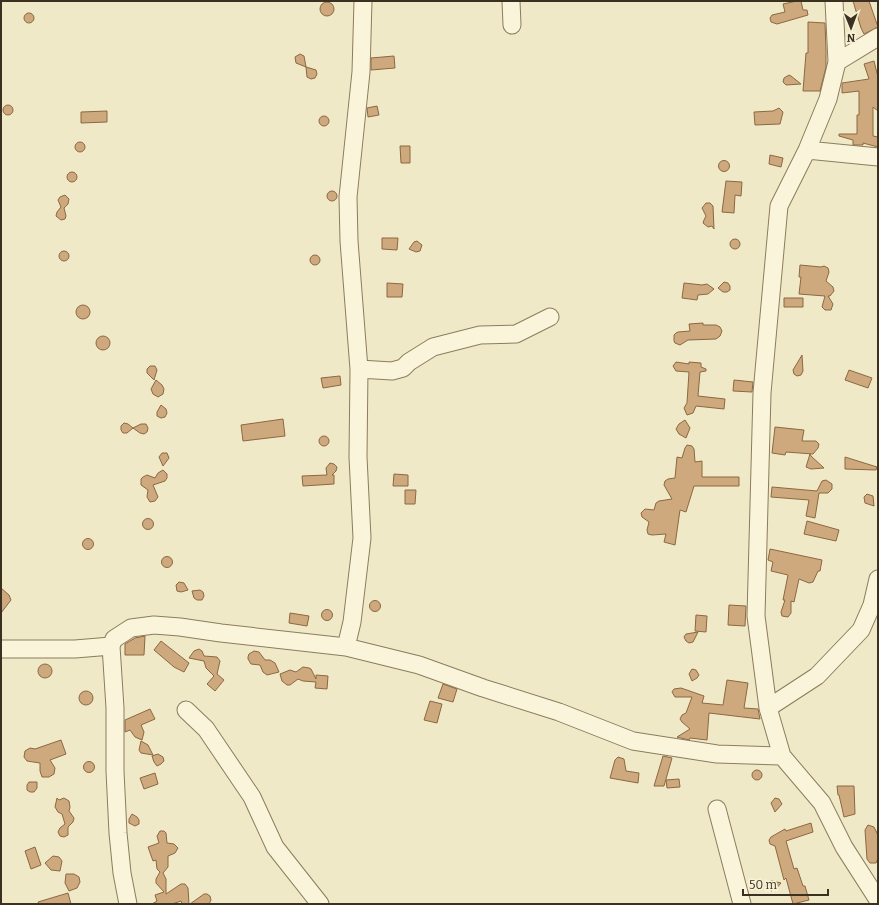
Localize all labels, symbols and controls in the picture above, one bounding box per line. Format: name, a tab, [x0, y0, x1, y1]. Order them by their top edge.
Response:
north arrow	[831, 8, 871, 48]
text: N	[846, 31, 856, 44]
scale bar	[743, 871, 828, 897]
text: 50 m	[749, 878, 778, 892]

